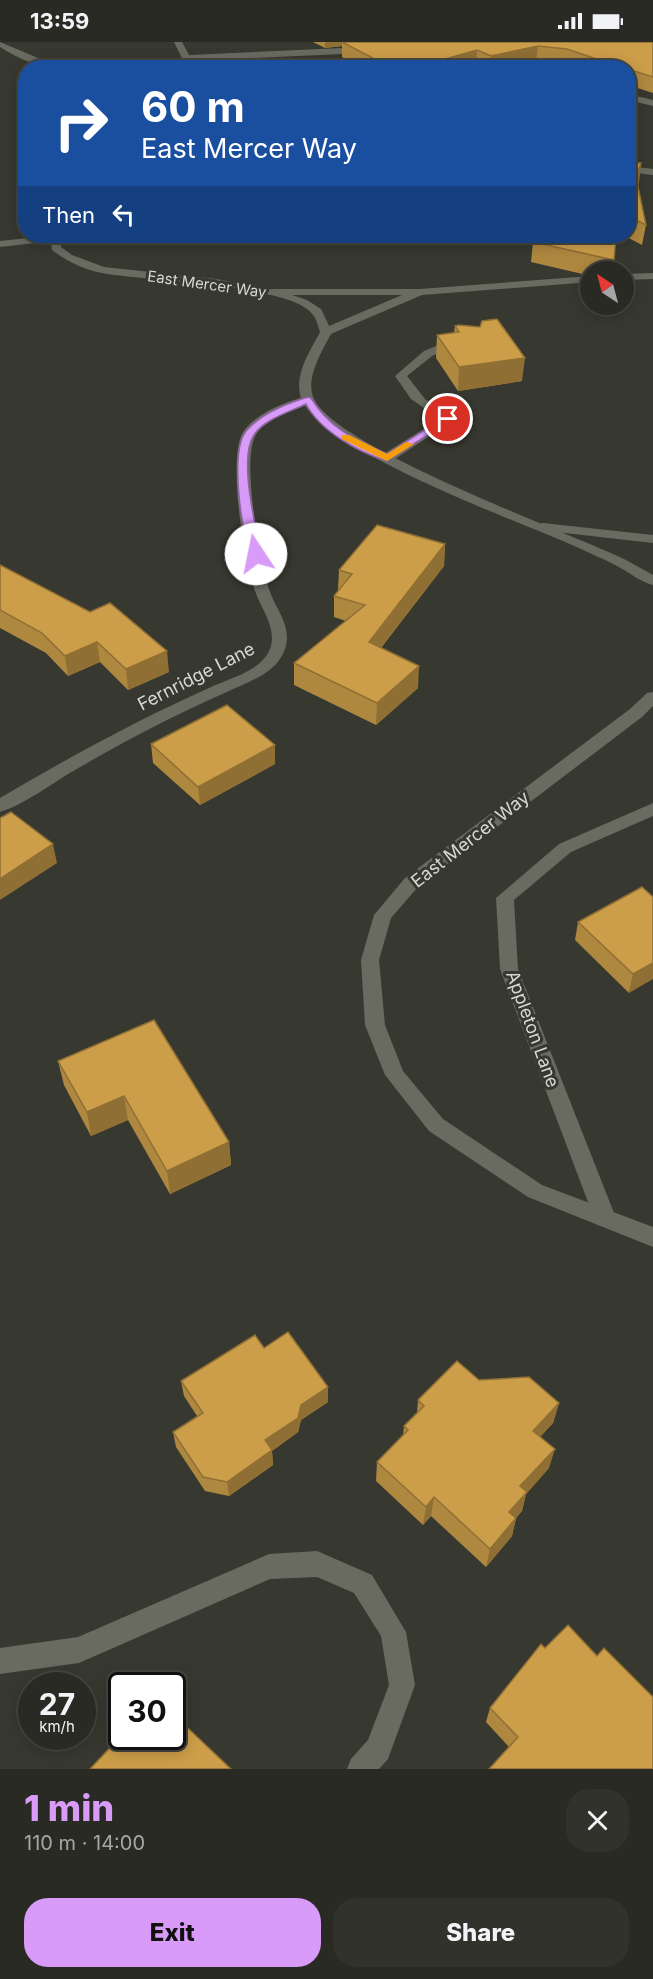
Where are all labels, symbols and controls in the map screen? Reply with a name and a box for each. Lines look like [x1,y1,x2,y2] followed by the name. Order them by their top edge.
[30,8,89,34] text: 13:59
[141,81,245,132] text: 60 m
[42,84,120,162] icon: right
[141,132,357,165] text: East Mercer Way
[107,198,140,231] icon: left
[42,202,95,228] text: Then
[580,261,634,315] north arrow
[580,261,634,315] map controls
[146,266,268,302] street label: East Mercer Way
[422,393,473,444] pin
[431,402,464,435] icon: arrive
[224,522,288,586] position arrow
[134,637,258,715] street label: Fernridge Lane
[407,786,533,892] street label: East Mercer Way
[502,968,564,1090] street label: Appleton Lane
[108,1672,186,1750] speed limit sign: 30
[39,1686,75,1722] text: 27
[39,1717,75,1736] text: km/h
[24,1786,114,1830] text: 1 min
[566,1789,629,1852] button: close
[24,1831,145,1855] text: 110 m · 14:00
[24,1898,321,1967] button: Exit
[333,1898,629,1967] button: Share

